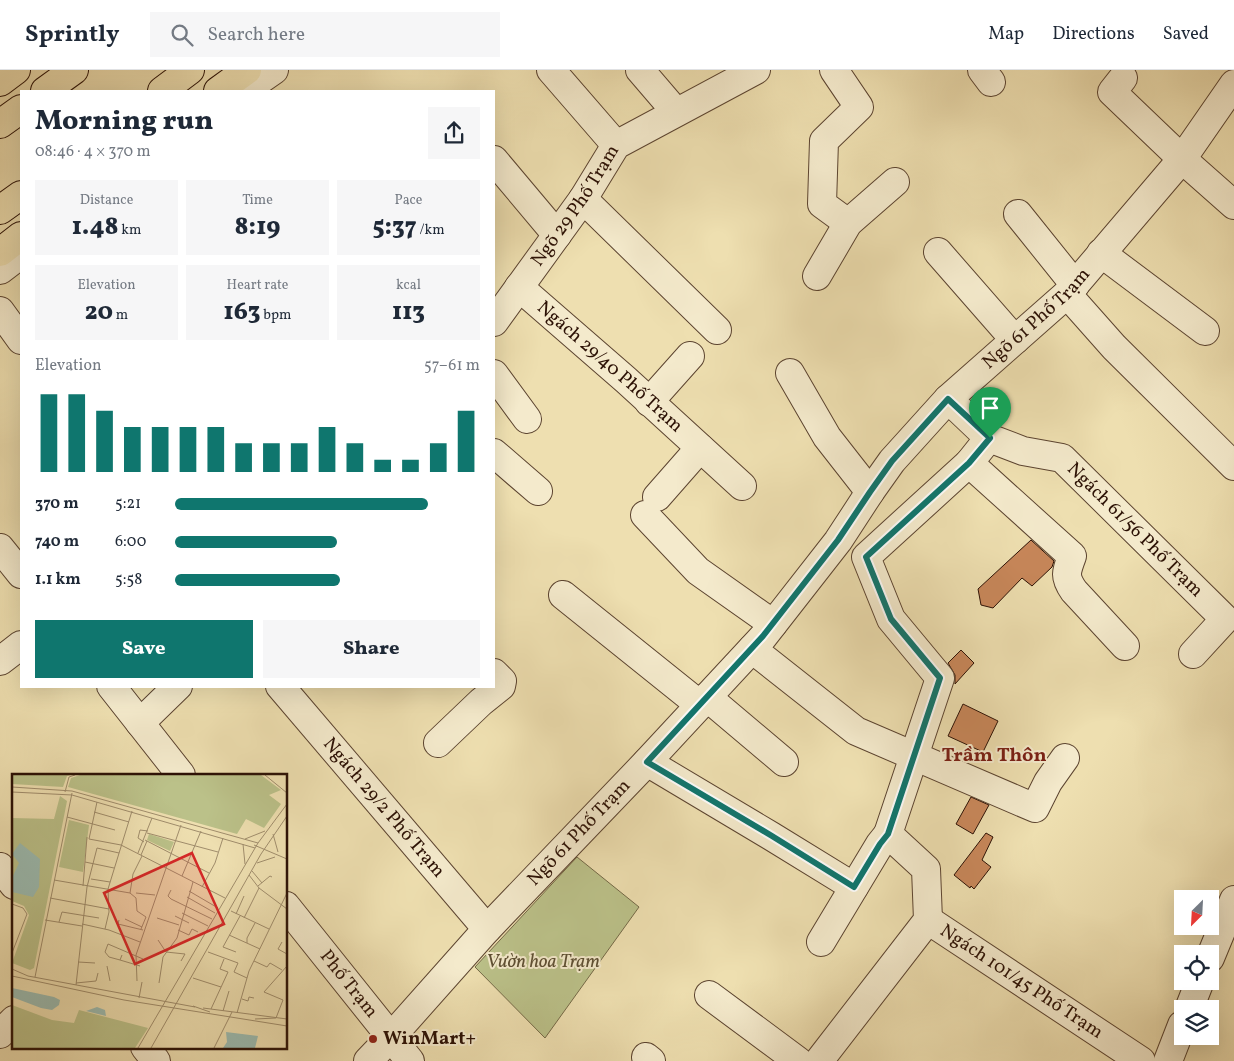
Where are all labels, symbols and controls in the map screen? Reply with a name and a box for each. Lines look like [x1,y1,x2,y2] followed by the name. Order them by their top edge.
[150,12,500,57] search box
[25,18,120,52] text: Sprintly
[168,21,196,49] icon: search
[208,22,305,48] text: Search here
[988,22,1024,47] text: Map
[1052,22,1135,47] text: Directions
[1163,22,1209,47] text: Saved
[35,102,213,141] text: Morning run
[428,107,480,159] button: share
[525,140,626,272] street label: Ngõ 29 Phố Trạm
[35,141,151,163] text: 08:46 · 4 × 370 m
[80,191,133,210] text: Distance
[242,191,273,210] text: Time
[395,191,423,210] text: Pace
[72,210,119,245] text: 1.48
[235,210,280,245] text: 8:19
[372,210,417,245] text: 5:37
[119,221,141,240] text: km
[417,221,445,240] text: /km
[977,262,1097,376] street label: Ngõ 61 Phố Trạm
[77,276,136,295] text: Elevation
[227,276,288,295] text: Heart rate
[396,276,421,295] text: kcal
[85,295,113,330] text: 20
[224,295,261,330] text: 163
[392,295,425,330] text: 113
[531,295,689,439] street label: Ngách 29/40 Phố Trạm
[113,306,128,325] text: m
[261,306,291,325] text: bpm
[35,355,102,377] text: Elevation
[424,355,480,377] text: 57–61 m
[969,387,1011,438] pin
[976,394,1004,422] icon: arrive
[1061,457,1209,603] street label: Ngách 61/56 Phố Trạm
[35,493,79,515] text: 370 m
[115,493,141,515] text: 5:21
[35,531,79,553] text: 740 m
[115,531,146,553] text: 6:00
[35,569,81,591] text: 1.1 km
[115,569,142,591] text: 5:58
[35,620,253,678] button: Save
[263,620,480,678] button: Share
[317,732,451,884] street label: Ngách 29/2 Phố Trạm
[941,742,1047,770] district label: Trầm Thôn
[12,774,288,1048] inset map
[522,774,637,892] street label: Ngõ 61 Phố Trạm
[1174,890,1219,935] north arrow
[1174,890,1219,1045] map controls
[935,918,1108,1046] street label: Ngách 101/45 Phố Trạm
[313,945,384,1024] street label: Phố Trạm
[1174,945,1219,990] button: locate
[486,949,600,975] park label: Vườn hoa Trạm
[1174,1000,1219,1045] button: layers
[383,1026,476,1052] place label: WinMart+
[367,1033,379,1045] marker: WinMart+

